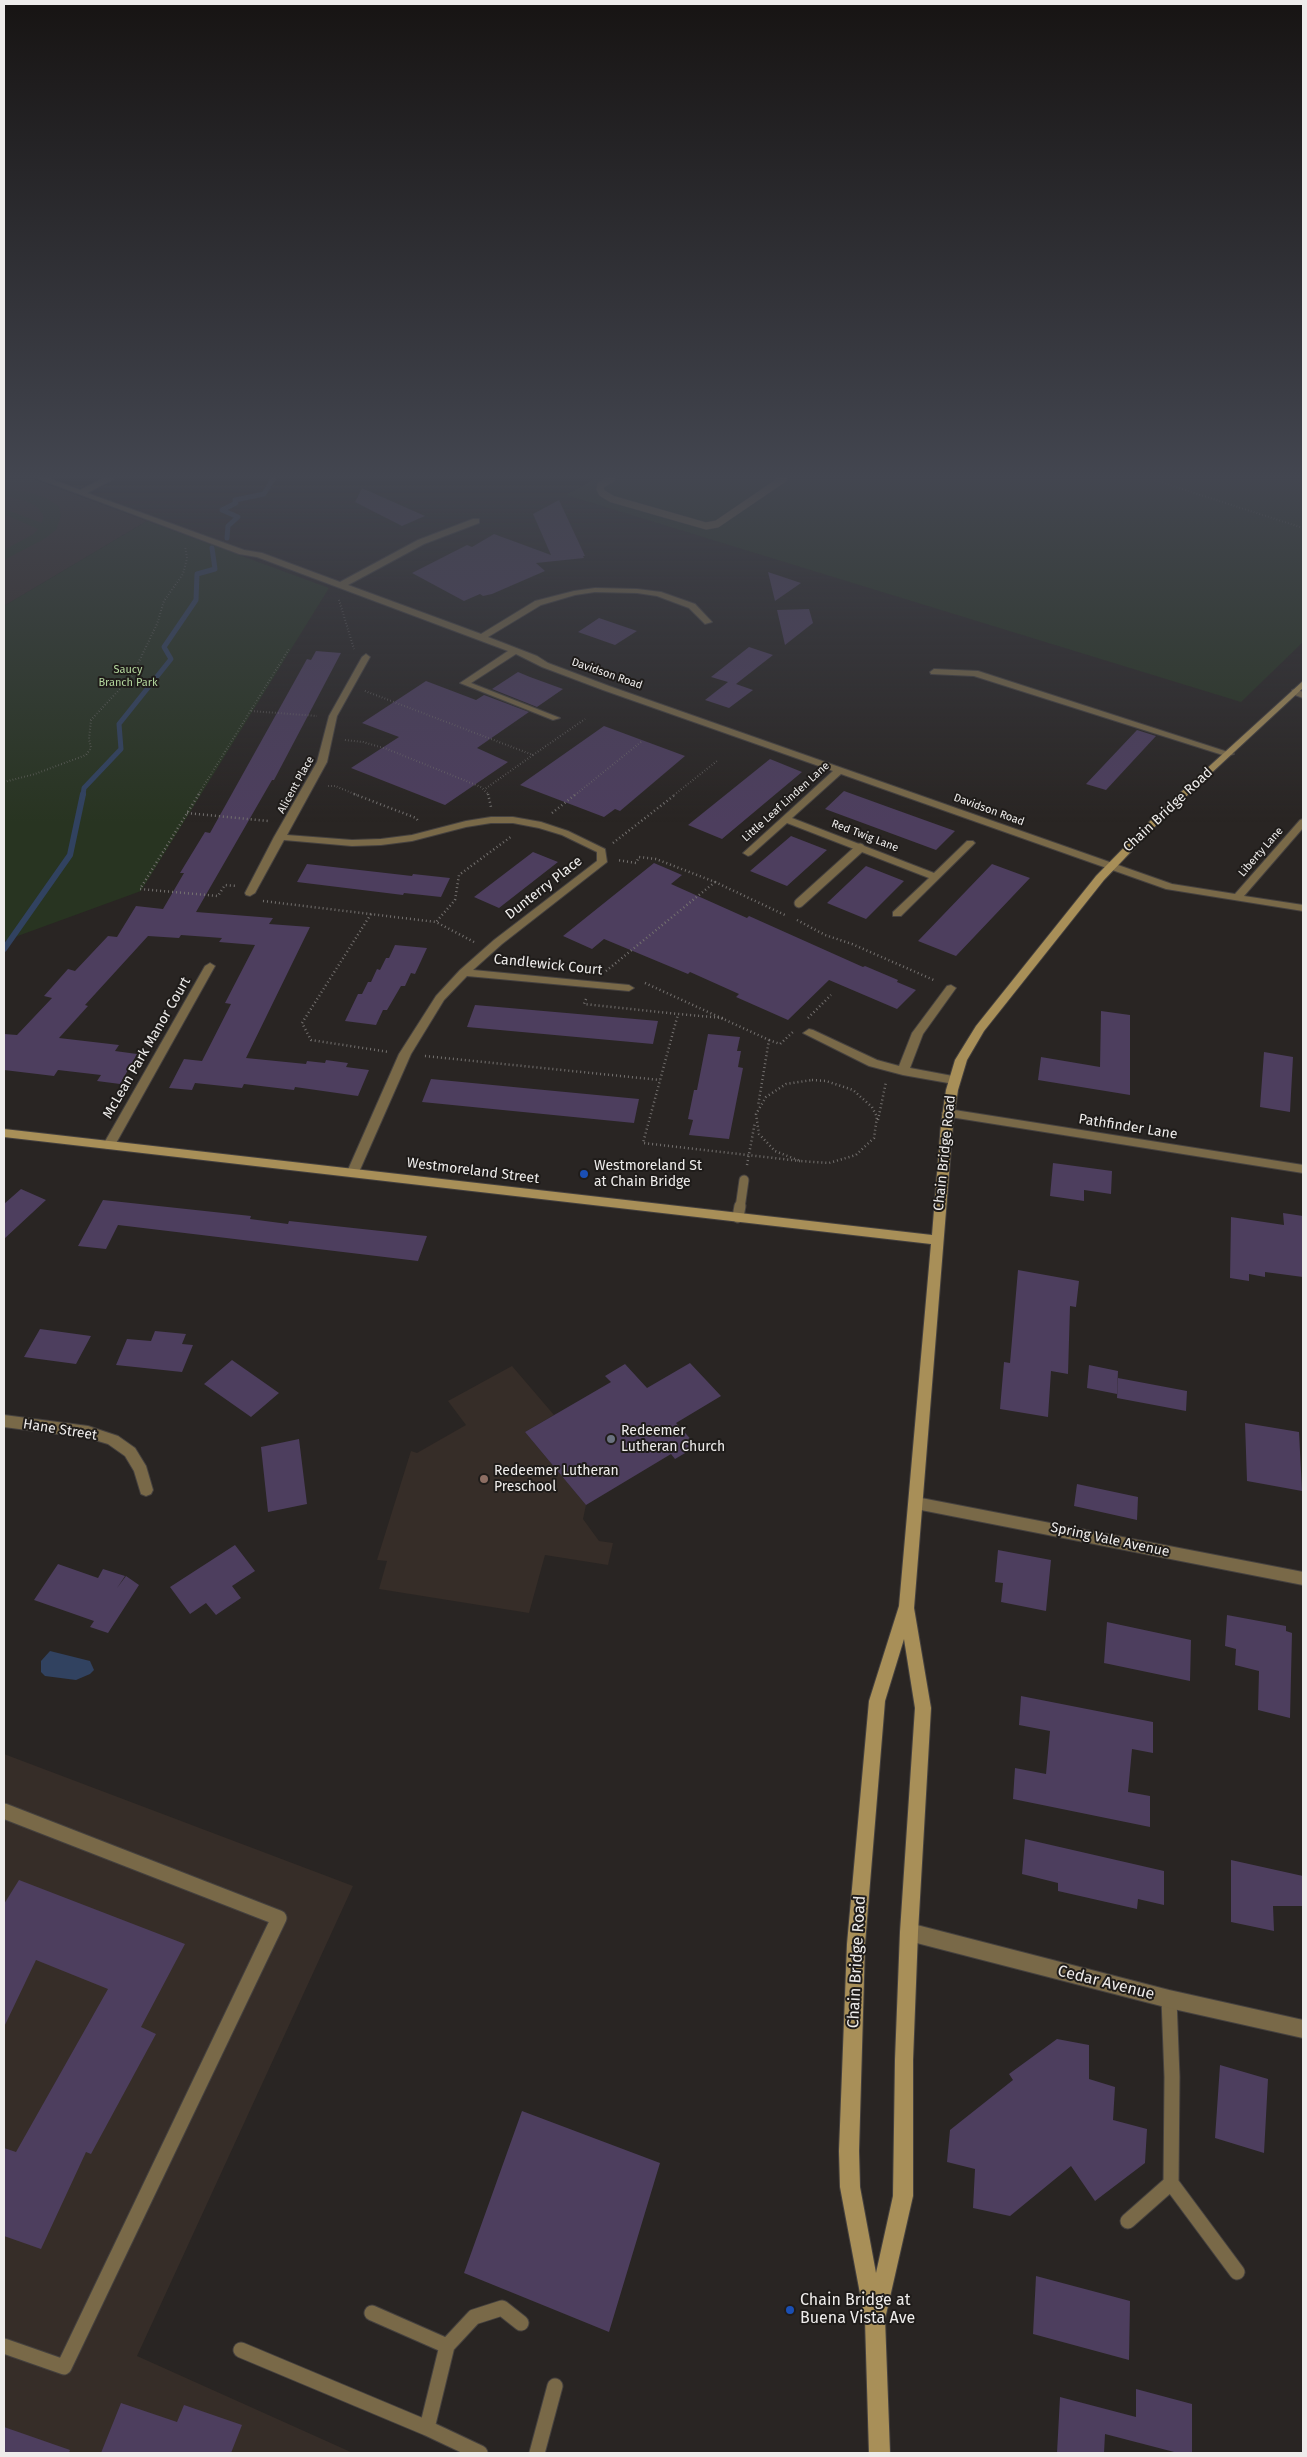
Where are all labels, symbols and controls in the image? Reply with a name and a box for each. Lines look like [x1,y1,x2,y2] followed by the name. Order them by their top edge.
[570,656,644,692] street label: Davidson Road
[98,663,158,689] park label: Saucy Branch Park
[275,754,317,816] street label: Alicent Place
[740,759,832,845] street label: Little Leaf Linden Lane
[1120,764,1216,856] street label: Chain Bridge Road
[952,791,1026,829] street label: Davidson Road
[830,817,900,855] street label: Red Twig Lane
[1236,825,1286,879] street label: Liberty Lane
[502,853,586,923] street label: Dunterry Place
[493,951,603,979] street label: Candlewick Court
[100,974,194,1122] street label: McLean Park Manor Court
[931,1094,959,1212] street label: Chain Bridge Road
[1077,1111,1179,1143] street label: Pathfinder Lane
[406,1155,540,1187] street label: Westmoreland Street
[594,1158,702,1190] place label: Westmoreland St at Chain Bridge
[578,1168,590,1180] marker: Westmoreland St at Chain Bridge
[22,1416,98,1444] street label: Hane Street
[621,1423,725,1455] place label: Redeemer Lutheran Church
[605,1433,617,1445] marker: Redeemer Lutheran Church
[494,1463,619,1495] place label: Redeemer Lutheran Preschool
[478,1473,490,1485] marker: Redeemer Lutheran Preschool
[1049,1519,1171,1561] street label: Spring Vale Avenue
[844,1895,870,2029] street label: Chain Bridge Road
[1056,1962,1156,2004] street label: Cedar Avenue
[800,2291,915,2329] place label: Chain Bridge at Buena Vista Ave
[784,2304,796,2316] marker: Chain Bridge at Buena Vista Ave

